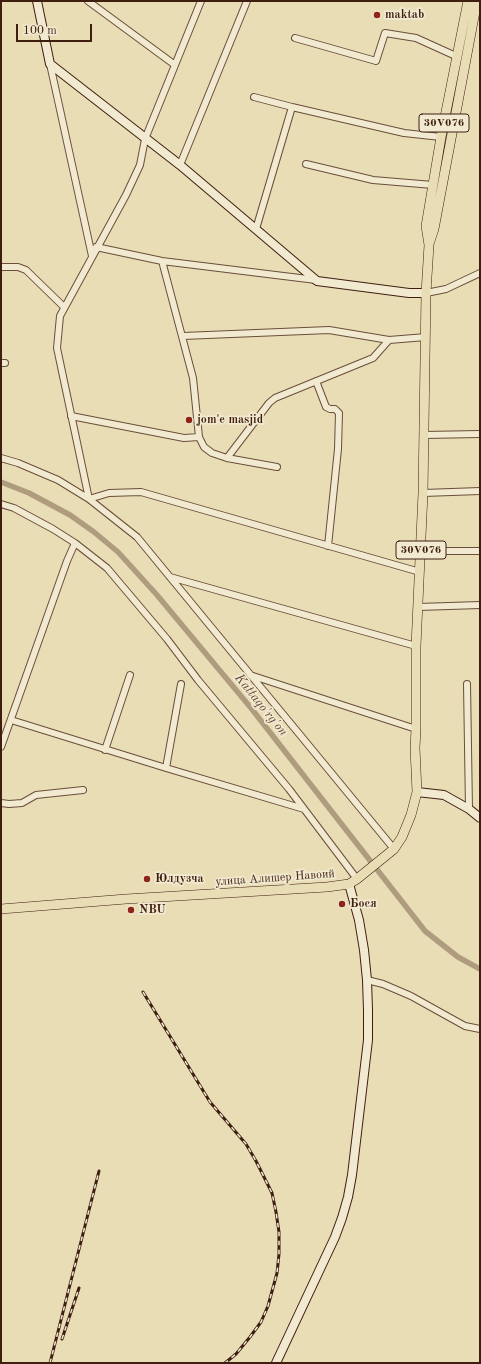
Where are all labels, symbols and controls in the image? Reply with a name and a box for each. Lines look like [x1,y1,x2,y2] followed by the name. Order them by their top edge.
[385,8,424,22] place label: maktab
[372,10,382,20] marker: maktab
[18,16,94,42] scale bar
[23,25,57,37] text: 100 m
[419,114,469,132] road number: 30V076
[197,413,263,427] place label: jom'e masjid
[184,415,194,425] marker: jom'e masjid
[396,541,446,559] road number: 30V076
[231,671,291,739] water label: Kattaqo'rg'on
[215,867,335,889] street label: улица Алишер Навоий
[155,872,204,886] place label: Юлдузча
[142,874,152,884] marker: Юлдузча
[350,897,377,911] place label: Бося
[337,899,347,909] marker: Бося
[139,903,166,917] place label: NBU
[126,905,136,915] marker: NBU

